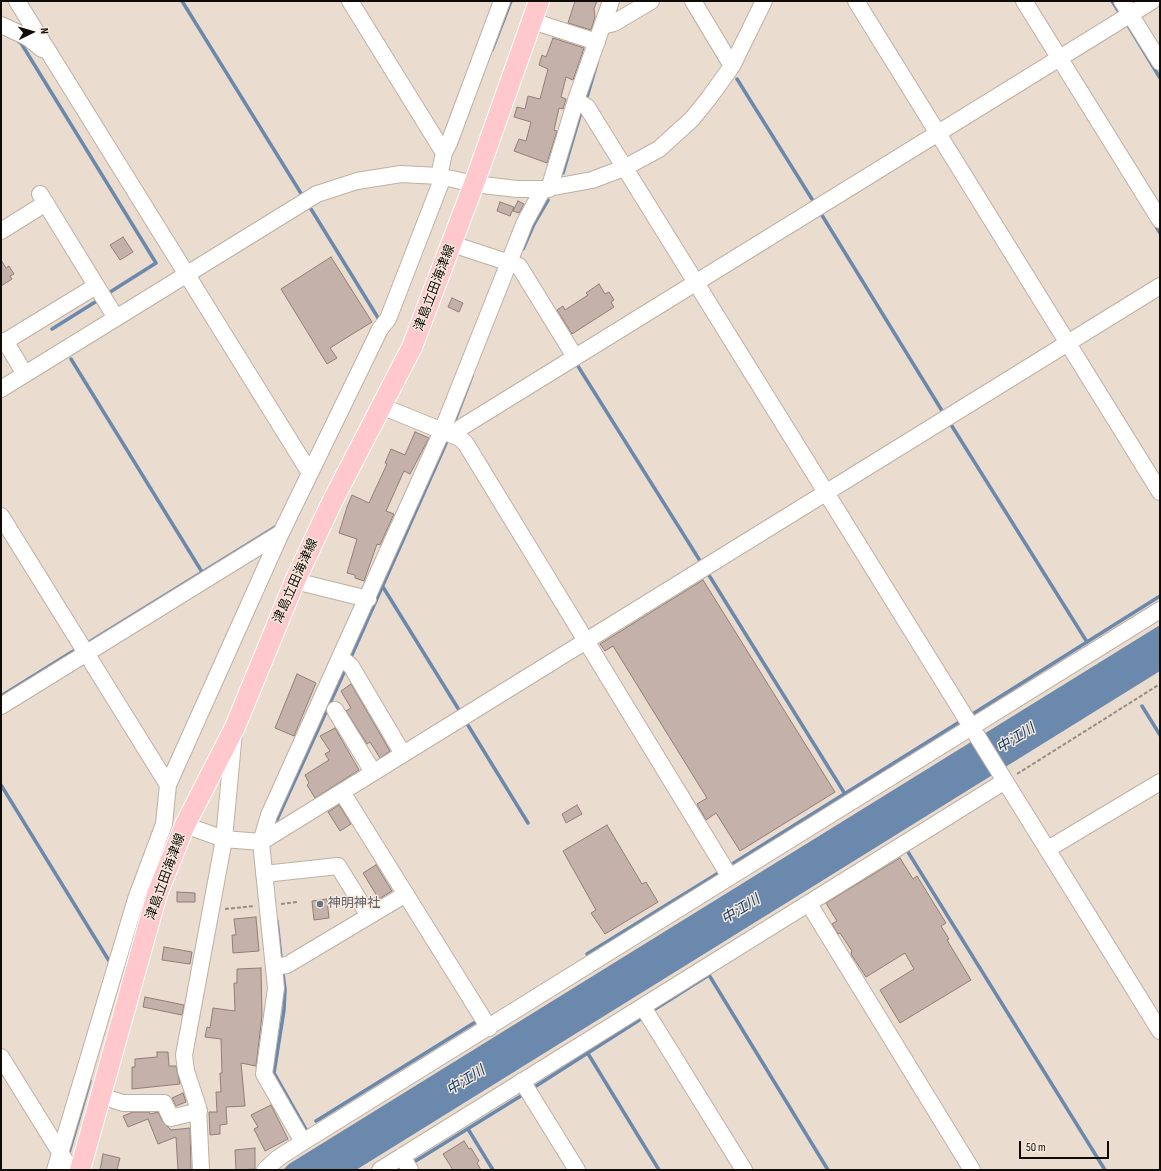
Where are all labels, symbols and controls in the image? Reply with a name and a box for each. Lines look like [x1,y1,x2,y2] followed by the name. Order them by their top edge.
[12,12,52,52] north arrow
[38,27,51,34] text: N
[411,243,459,333] street label: 津島立田海津線
[270,536,322,626] street label: 津島立田海津線
[994,721,1038,757] water label: 中江川
[143,832,189,922] street label: 津島立田海津線
[719,892,763,928] water label: 中江川
[328,896,380,912] place label: 神明神社
[315,899,325,909] marker: 神明神社
[444,1063,488,1099] water label: 中江川
[1021,1133,1111,1159] scale bar
[1026,1140,1046,1155] text: 50 m

